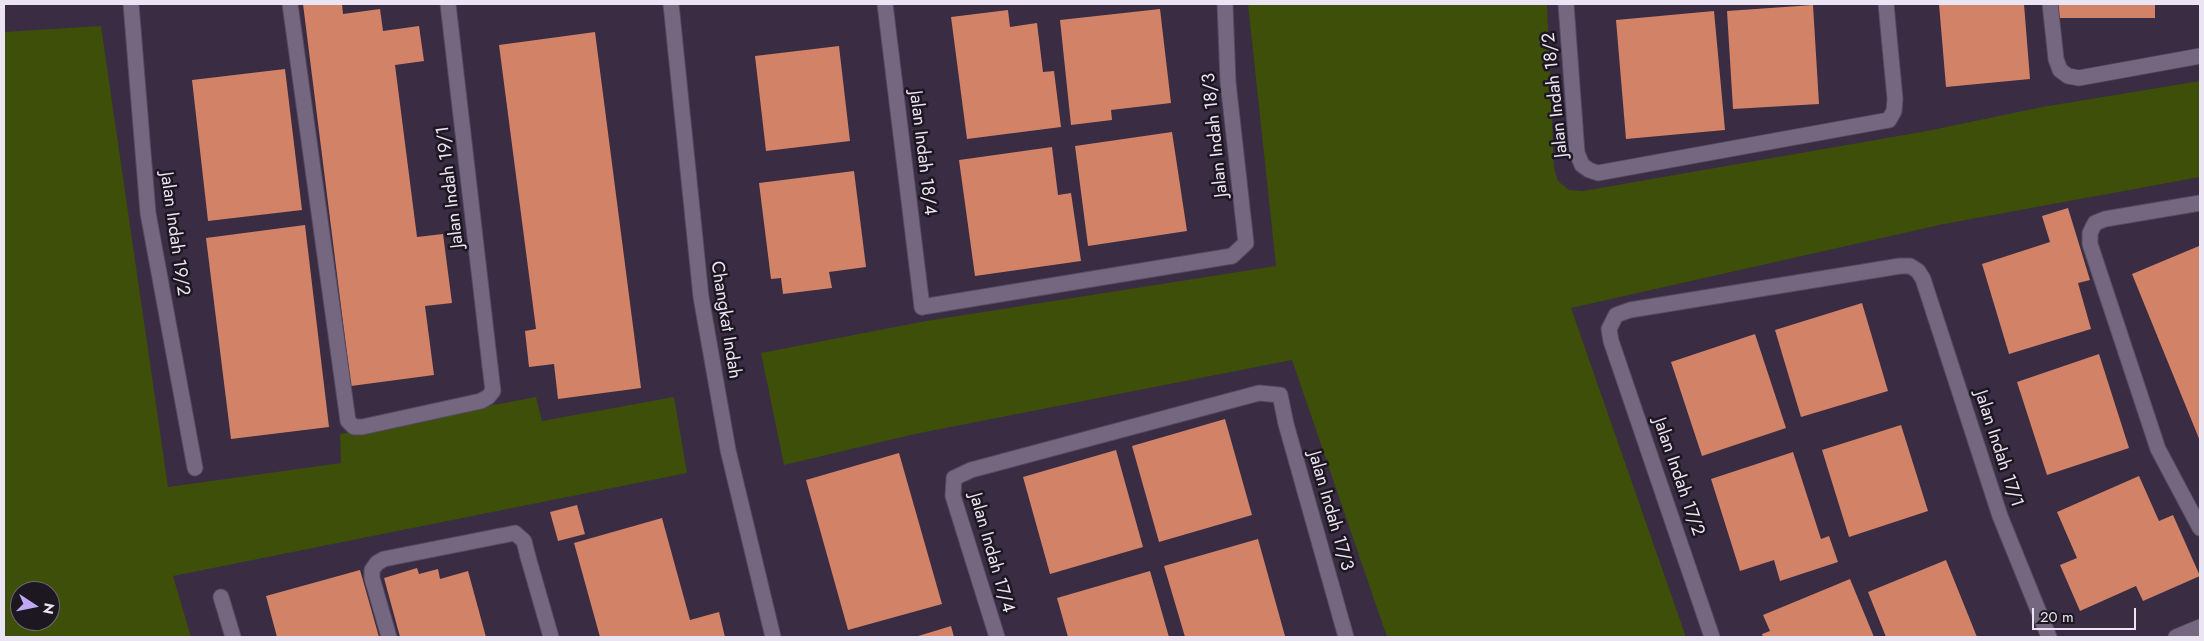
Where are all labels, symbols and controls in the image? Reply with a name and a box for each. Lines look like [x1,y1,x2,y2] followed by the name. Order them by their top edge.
[1539,32,1573,158] street label: Jalan Indah 18/2
[1199,72,1233,198] street label: Jalan Indah 18/3
[904,89,940,217] street label: Jalan Indah 18/4
[433,125,469,249] street label: Jalan Indah 19/1
[155,171,193,297] street label: Jalan Indah 19/2
[705,260,745,380] street label: Changkat Indah
[1969,388,2027,510] street label: Jalan Indah 17/1
[1648,415,1708,539] street label: Jalan Indah 17/2
[1303,449,1357,573] street label: Jalan Indah 17/3
[964,491,1018,615] street label: Jalan Indah 17/4
[10,581,60,631] north arrow
[2034,598,2138,630] scale bar
[38,601,60,616] text: N
[2040,606,2074,628] text: 20 m

